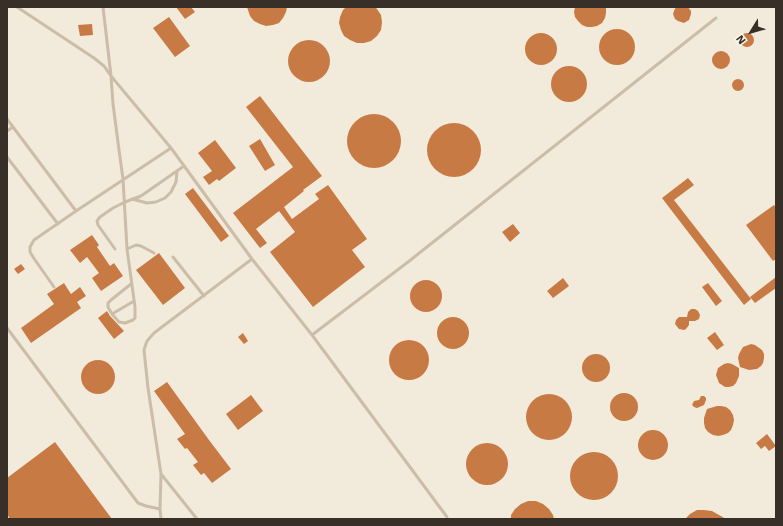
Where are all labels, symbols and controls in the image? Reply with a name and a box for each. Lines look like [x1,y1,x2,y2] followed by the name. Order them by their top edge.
[731,12,771,52] north arrow
[733,32,749,47] text: N

